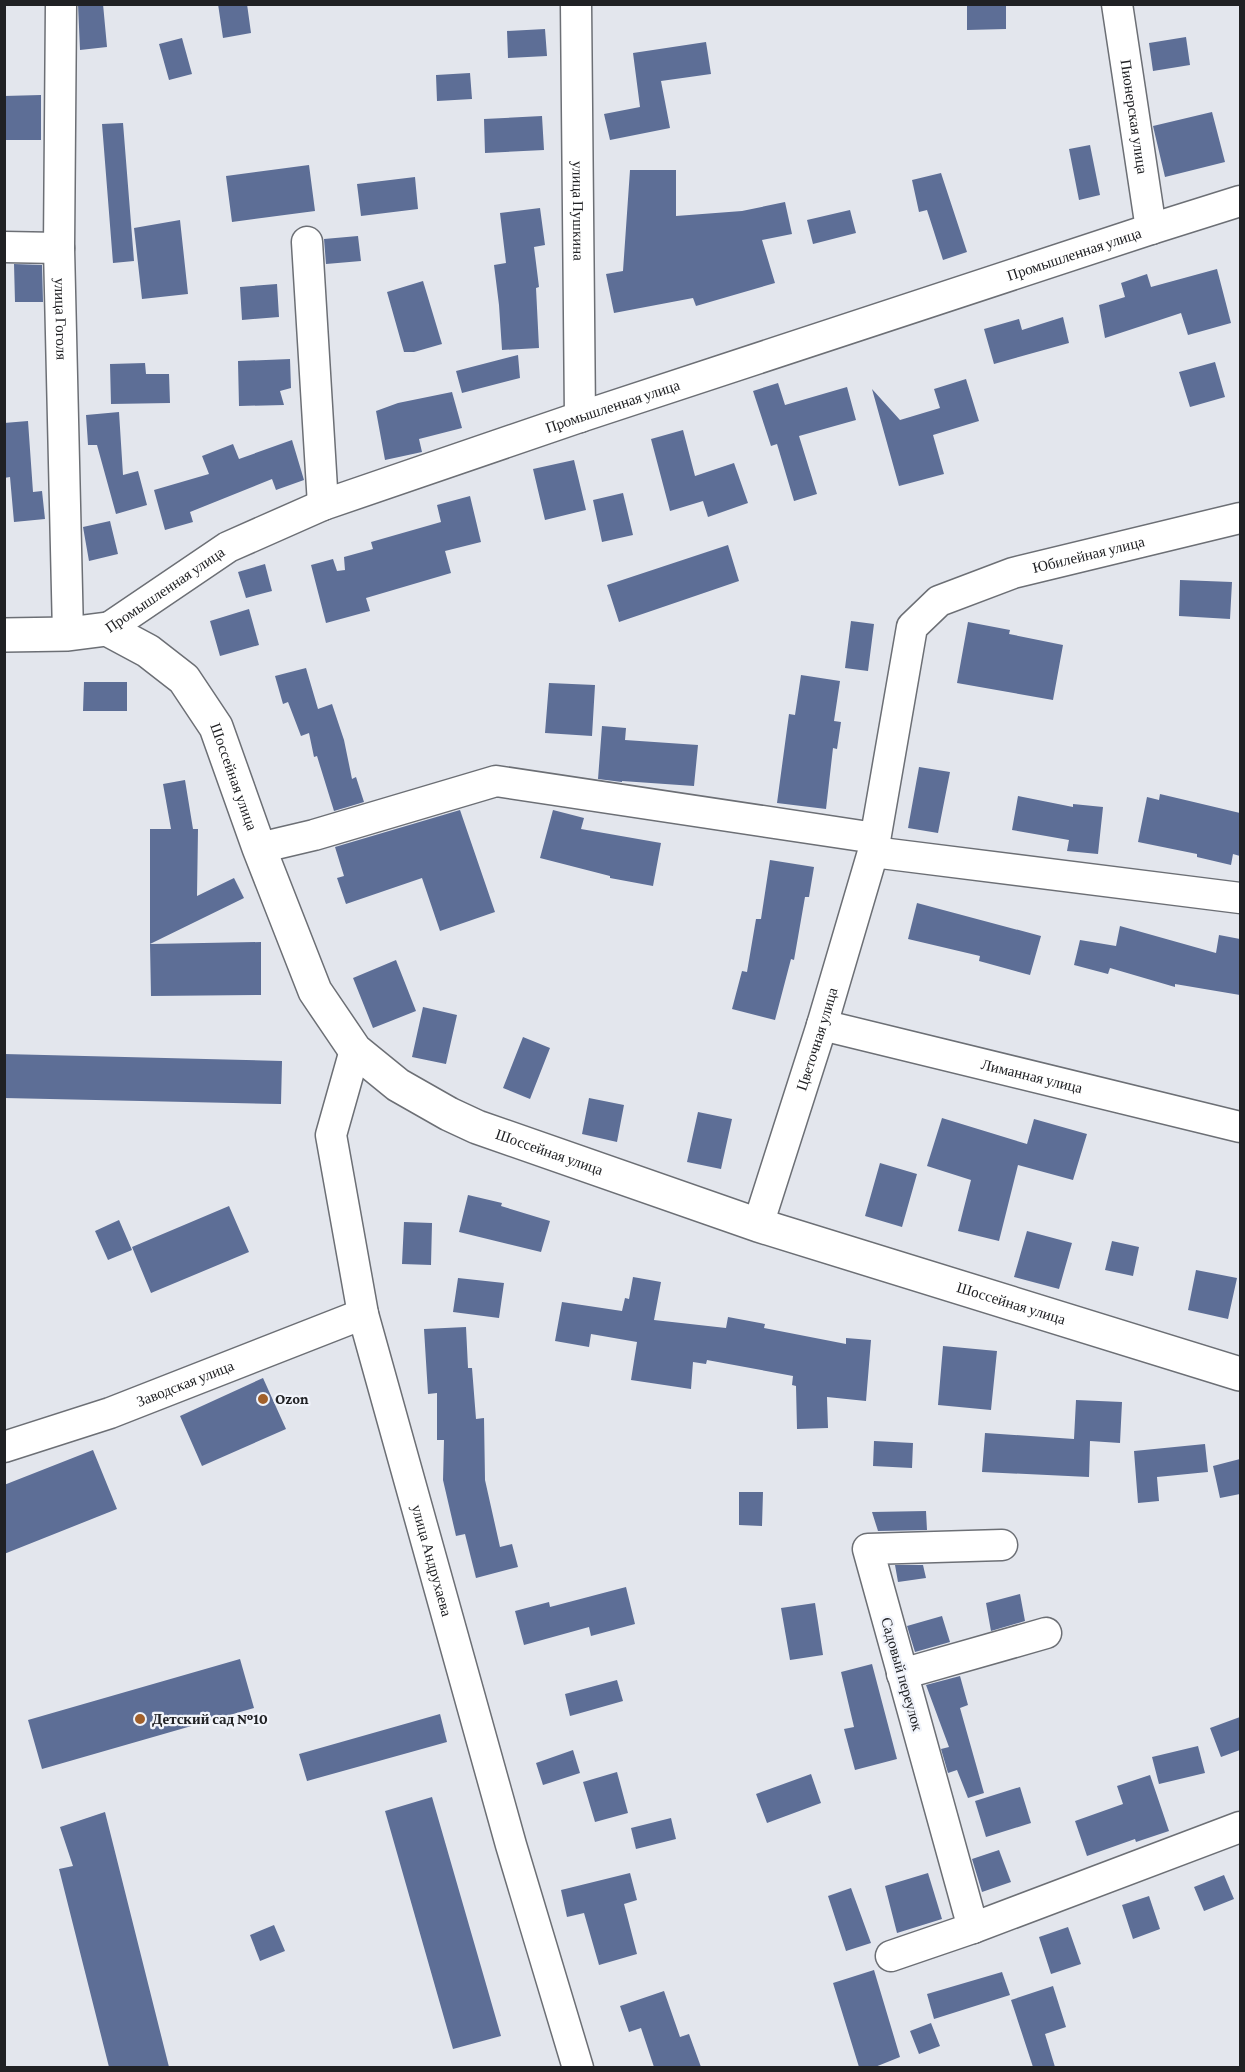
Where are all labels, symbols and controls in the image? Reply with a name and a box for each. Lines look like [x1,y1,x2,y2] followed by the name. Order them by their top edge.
[1117,58,1151,175] street label: Пионерская улица
[570,161,586,261] street label: улица Пушкина
[1005,225,1144,284] street label: Промышленная улица
[52,278,70,360] street label: улица Гоголя
[543,377,682,436] street label: Промышленная улица
[1031,533,1146,576] street label: Юбилейная улица
[102,544,228,636] street label: Промышленная улица
[207,721,260,833] street label: Шоссейная улица
[793,985,841,1093] street label: Цветочная улица
[980,1056,1084,1096] street label: Лиманная улица
[493,1126,605,1178] street label: Шоссейная улица
[955,1279,1068,1328] street label: Шоссейная улица
[134,1357,236,1410] street label: Заводская улица
[275,1391,309,1407] place label: Ozon
[256,1392,270,1406] marker: Ozon
[408,1503,455,1619] street label: улица Андрухаева
[878,1615,926,1733] street label: Садовый переулок
[152,1711,268,1727] place label: Детский сад №10
[133,1712,147,1726] marker: Детский сад №10

